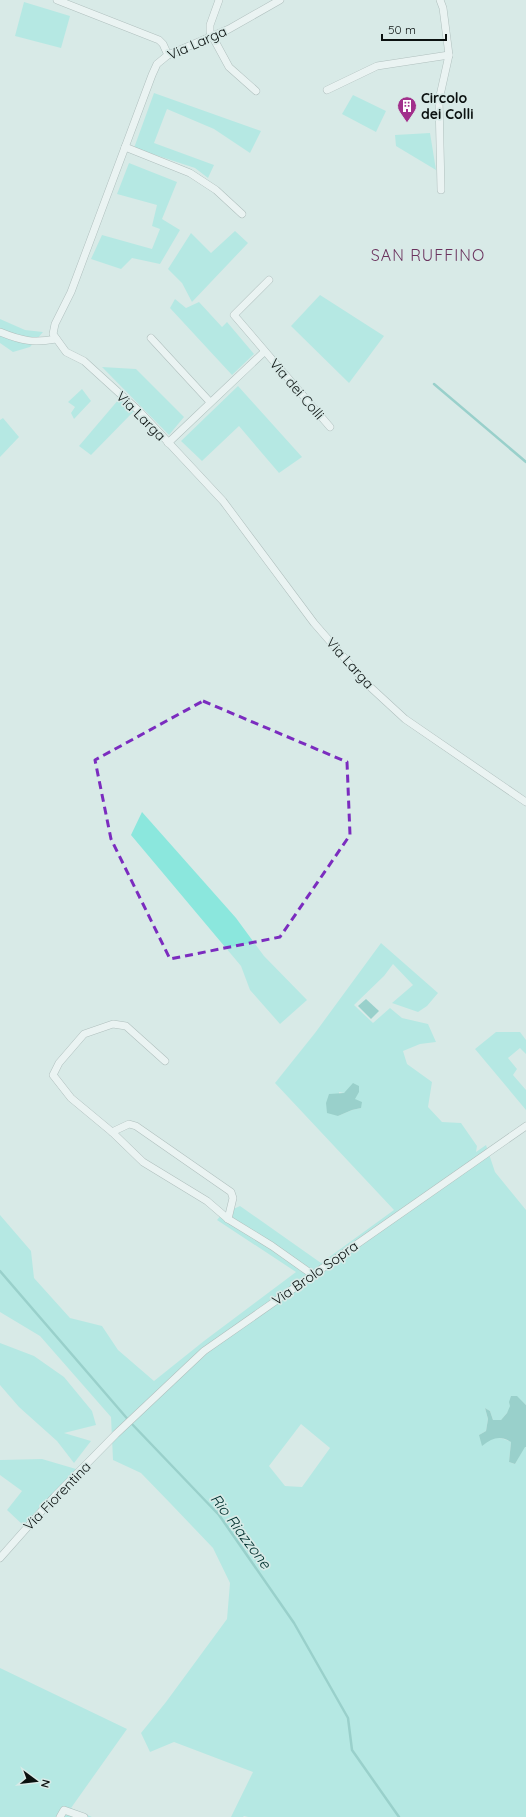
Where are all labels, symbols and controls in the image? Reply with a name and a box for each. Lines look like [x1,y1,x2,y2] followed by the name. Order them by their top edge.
[382,16,446,42] scale bar
[165,22,229,64] street label: Via Larga
[388,22,416,37] text: 50 m
[421,89,474,123] place label: Circolo dei Colli
[396,95,418,123] building icon: Circolo dei Colli
[371,245,485,265] district label: SAN RUFFINO
[266,355,328,423] street label: Via dei Colli
[112,387,170,445] street label: Via Larga
[322,634,378,692] street label: Via Larga
[268,1237,362,1309] street label: Via Brolo Sopra
[19,1458,95,1534] street label: Via Fiorentina
[207,1490,276,1573] water label: Rio Riazzone
[16,1761,56,1801] north arrow
[38,1778,53,1789] text: N

